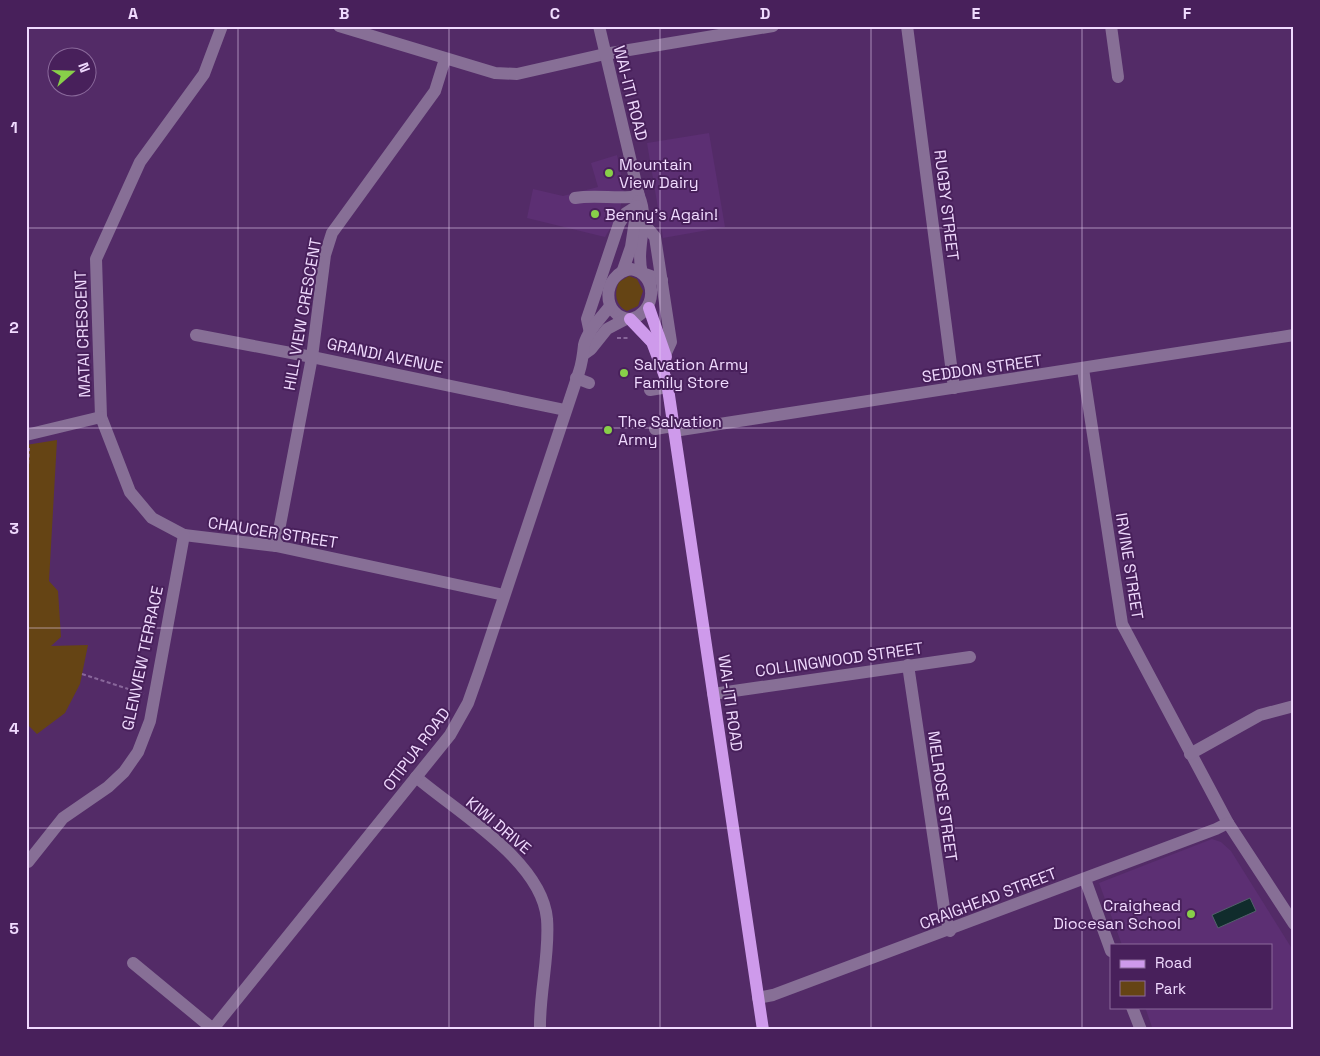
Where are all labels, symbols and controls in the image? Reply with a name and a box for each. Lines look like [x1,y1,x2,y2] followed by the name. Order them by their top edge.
[128,3,138,24] text: A
[339,3,349,24] text: B
[550,3,560,24] text: C
[760,3,770,24] text: D
[972,3,981,24] text: E
[1183,3,1192,24] text: F
[609,43,652,143] street label: WAI-ITI ROAD
[48,48,98,98] north arrow
[74,60,94,75] text: N
[10,117,18,138] text: 1
[929,148,964,262] street label: RUGBY STREET
[619,154,699,193] place label: Mountain View Dairy
[603,167,615,179] marker: Mountain View Dairy
[605,204,718,225] place label: Benny's Again!
[589,208,601,220] marker: Benny's Again!
[279,236,326,392] street label: HILL VIEW CRESCENT
[70,270,95,398] street label: MATAI CRESCENT
[9,317,19,338] text: 2
[325,333,445,378] street label: GRANDI AVENUE
[921,350,1044,387] street label: SEDDON STREET
[634,354,748,393] place label: Salvation Army Family Store
[618,367,630,379] marker: Salvation Army Family Store
[618,411,722,450] place label: The Salvation Army
[602,424,614,436] marker: The Salvation Army
[1111,511,1148,621] street label: IRVINE STREET
[207,512,339,553] street label: CHAUCER STREET
[9,518,19,539] text: 3
[117,584,168,732] street label: GLENVIEW TERRACE
[754,637,924,682] street label: COLLINGWOOD STREET
[713,653,748,753] street label: WAI-ITI ROAD
[378,703,455,795] street label: OTIPUA ROAD
[9,718,19,739] text: 4
[923,729,962,863] street label: MELROSE STREET
[462,792,536,859] street label: KIWI DRIVE
[917,863,1060,934] street label: CRAIGHEAD STREET
[1053,895,1181,934] place label: Craighead Diocesan School
[1185,908,1197,920] marker: Craighead Diocesan School
[9,918,19,939] text: 5
[1110,944,1272,1008] legend
[1155,953,1192,972] text: Road
[1155,979,1186,998] text: Park

